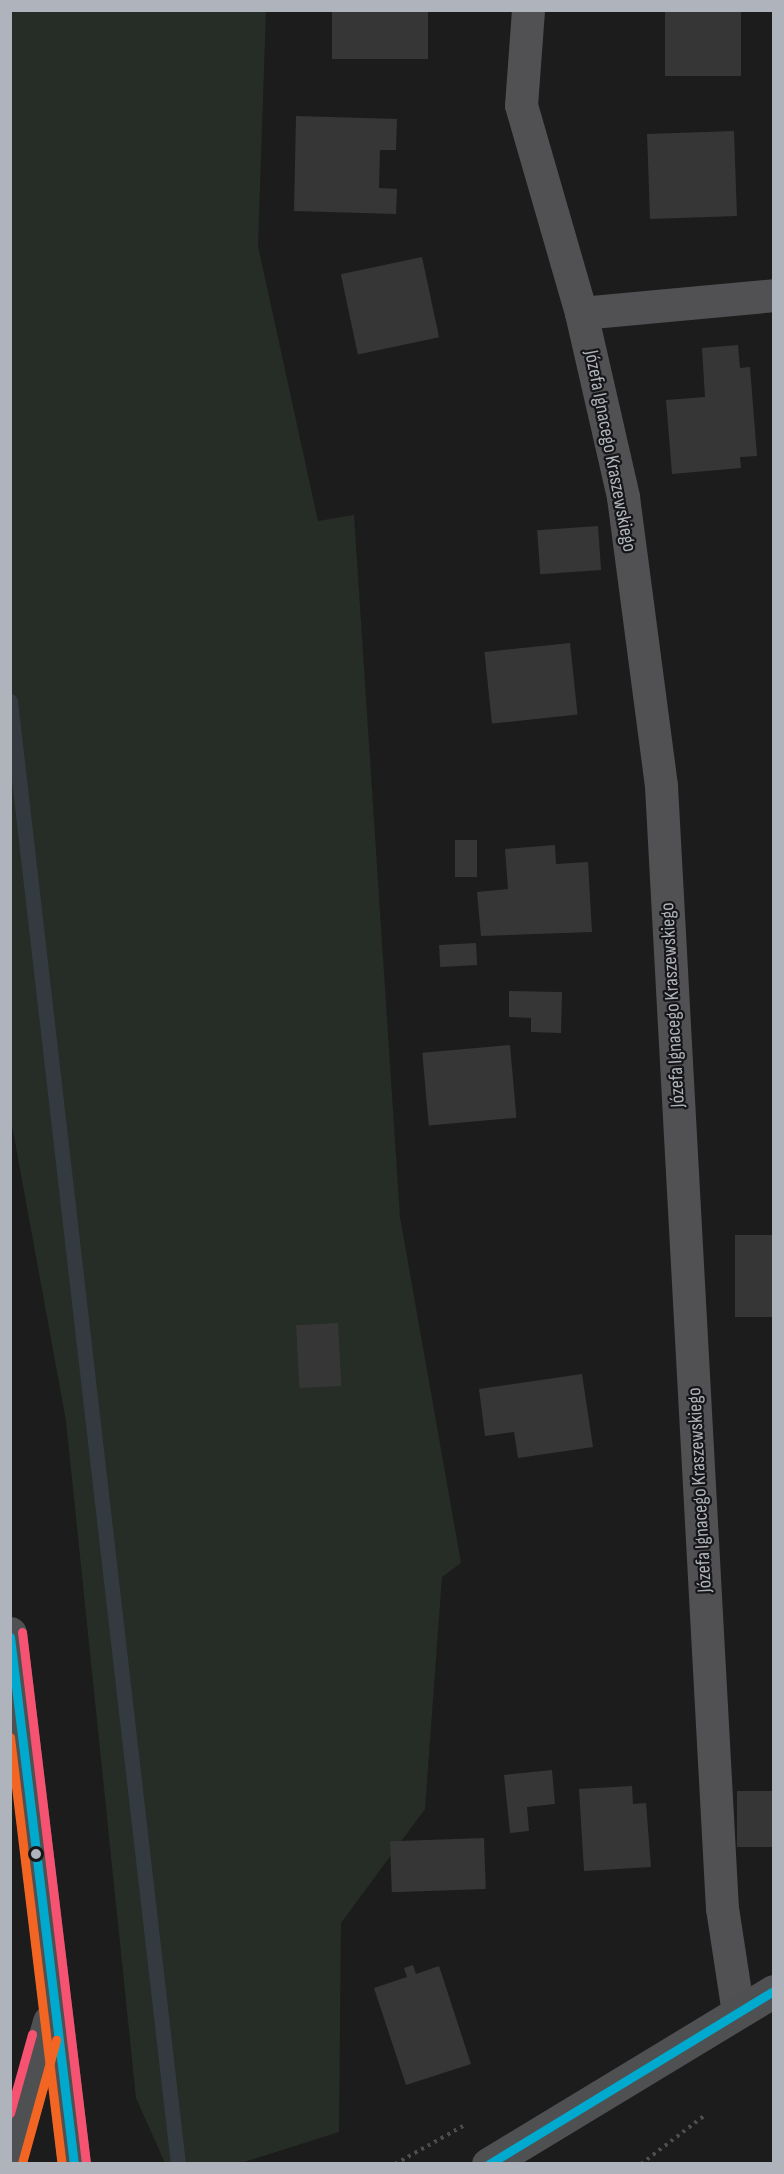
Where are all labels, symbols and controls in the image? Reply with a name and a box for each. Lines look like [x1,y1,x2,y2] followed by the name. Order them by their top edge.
[579,348,641,554] street label: Józefa Ignacego Kraszewskiego
[656,902,690,1108] street label: Józefa Ignacego Kraszewskiego
[683,1387,717,1593] street label: Józefa Ignacego Kraszewskiego
[30,1848,42,1860] unlabelled marker

